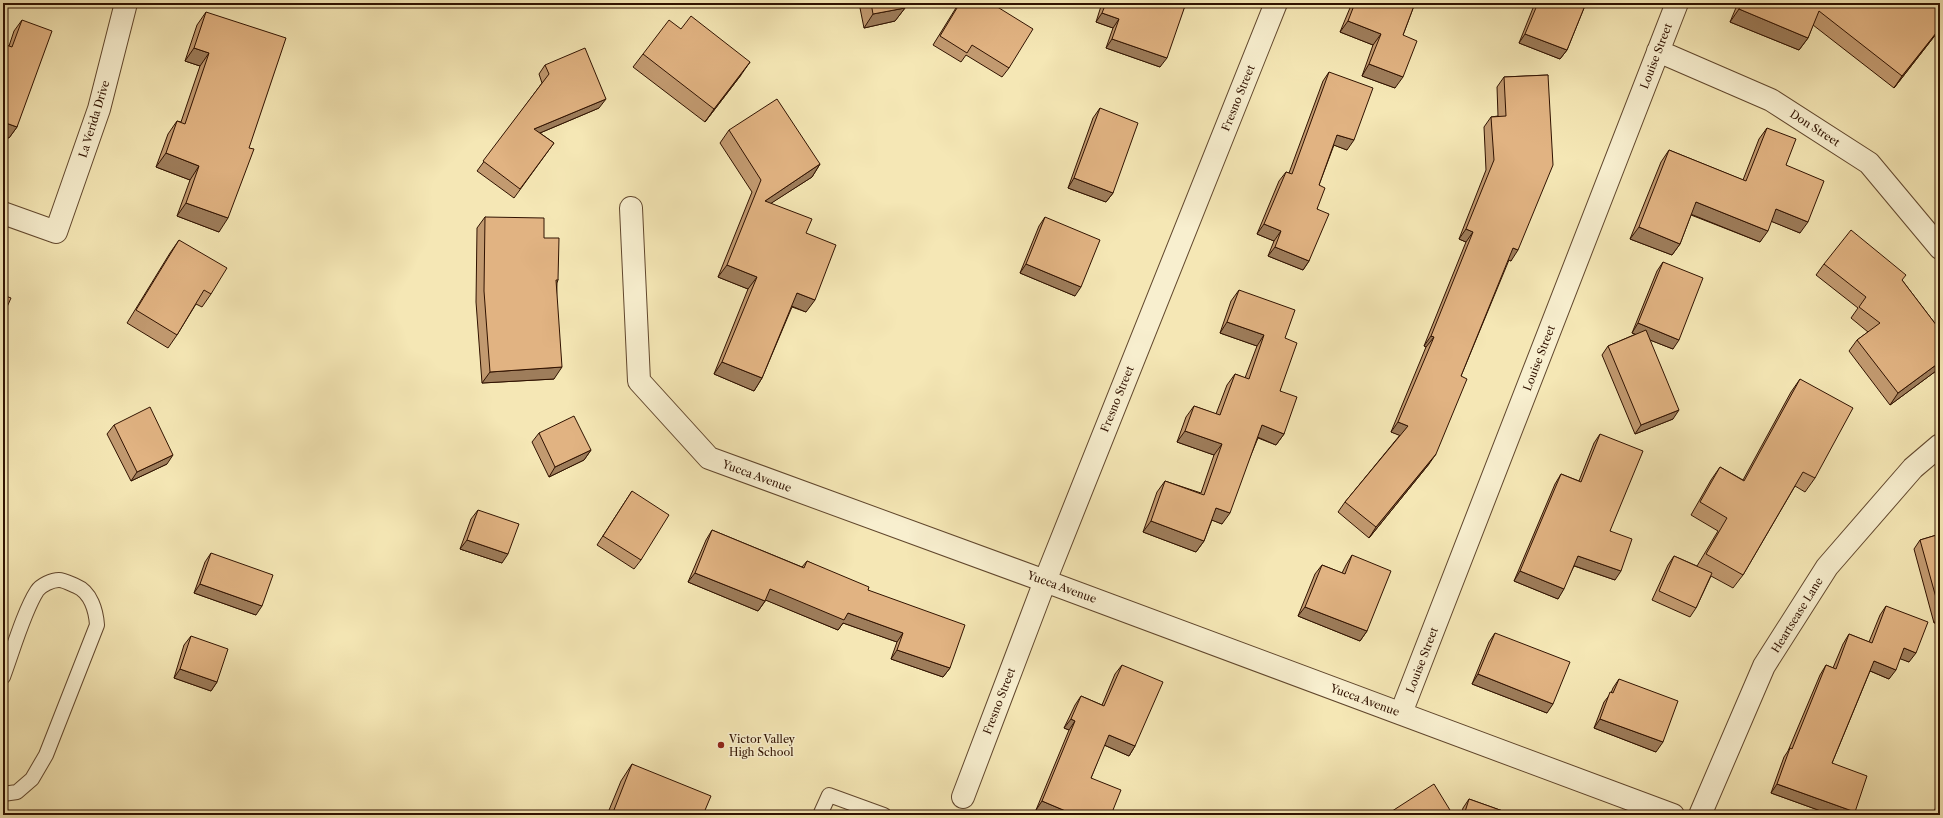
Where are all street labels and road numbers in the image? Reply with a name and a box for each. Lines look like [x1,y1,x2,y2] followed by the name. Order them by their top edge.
[1637,21,1675,91] street label: Louise Street
[1218,63,1258,133] street label: Fresno Street
[76,79,112,159] street label: La Verida Drive
[1787,107,1843,149] street label: Don Street
[1520,323,1558,393] street label: Louise Street
[1097,364,1137,434] street label: Fresno Street
[720,457,793,495] street label: Yucca Avenue
[1025,568,1098,606] street label: Yucca Avenue
[1768,575,1826,655] street label: Heartsease Lane
[1403,625,1441,695] street label: Louise Street
[980,666,1018,736] street label: Fresno Street
[1328,681,1401,719] street label: Yucca Avenue

